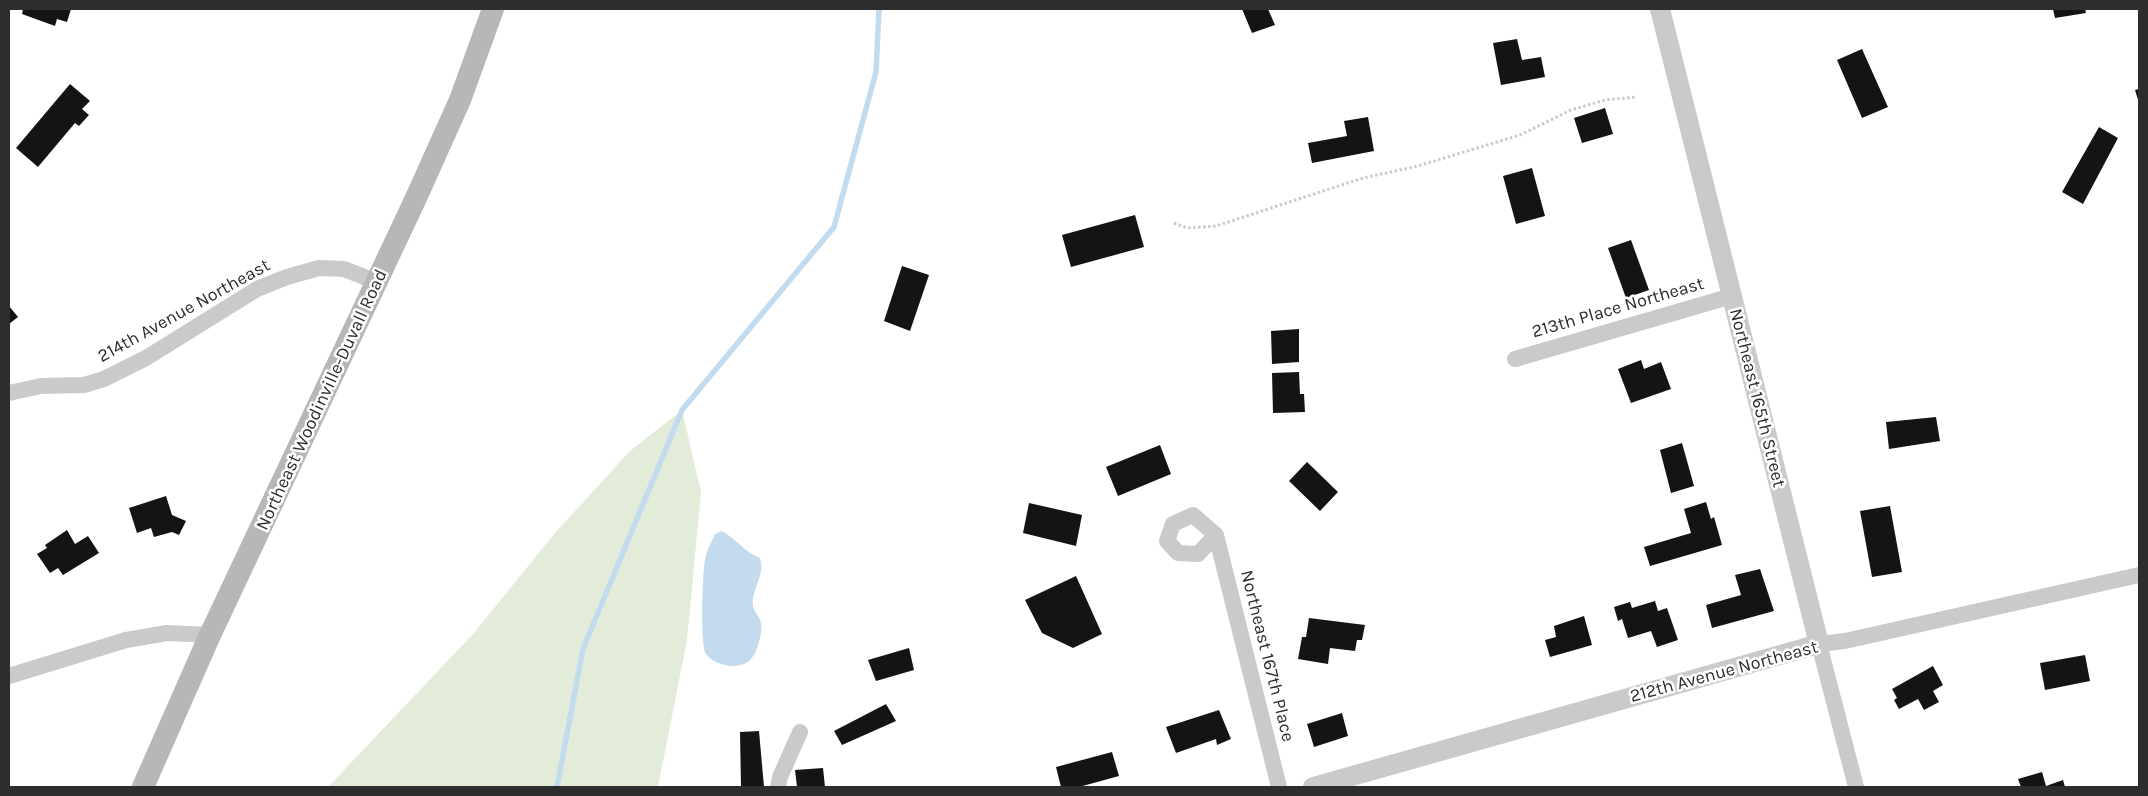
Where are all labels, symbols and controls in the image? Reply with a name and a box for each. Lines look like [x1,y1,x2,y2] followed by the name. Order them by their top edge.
[94,255,274,367] street label: 214th Avenue Northeast
[252,266,392,534] street label: Northeast Woodinville-Duvall Road
[1529,273,1707,343] street label: 213th Place Northeast
[1724,306,1790,490] street label: Northeast 165th Street
[1235,568,1299,744] street label: Northeast 167th Place
[1628,636,1820,708] street label: 212th Avenue Northeast

